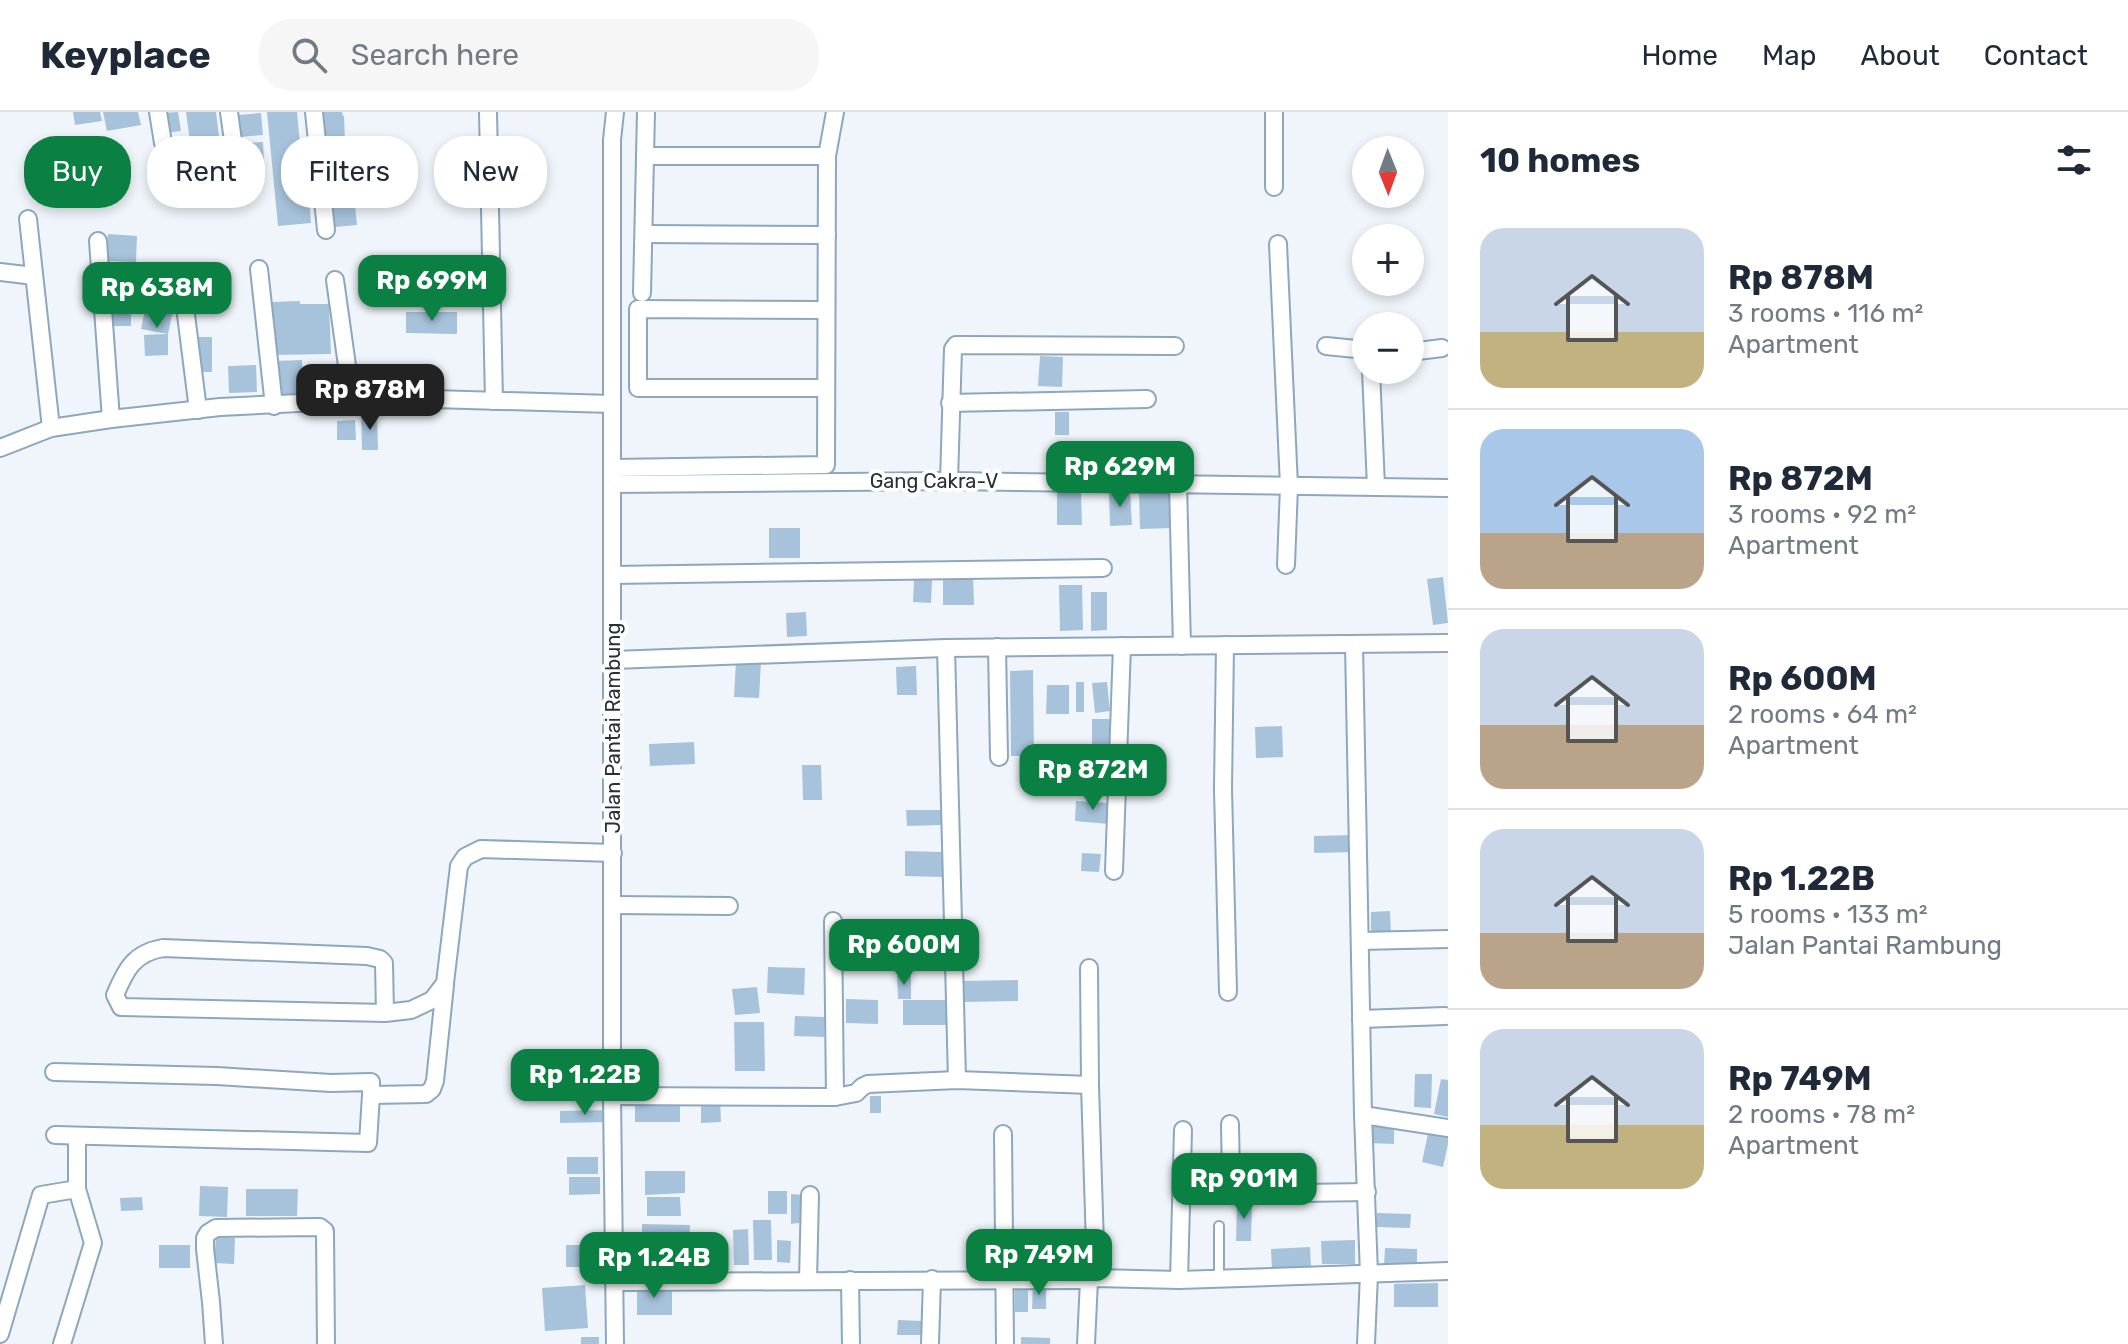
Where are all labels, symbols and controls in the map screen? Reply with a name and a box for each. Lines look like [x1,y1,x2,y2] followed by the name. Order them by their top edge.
[259,19,819,91] search box
[40,32,211,78] text: Keyplace
[287,33,331,77] icon: search
[351,37,519,73] text: Search here
[1641,39,1718,72] text: Home
[1762,39,1816,72] text: Map
[1860,39,1940,72] text: About
[1984,39,2088,72] text: Contact
[24,136,131,208] chip: Buy
[147,136,265,208] chip: Rent
[281,136,418,208] chip: Filters
[434,136,547,208] chip: New
[1352,136,1424,208] north arrow
[1352,136,1424,384] map controls
[2052,138,2096,182] icon: filters
[1480,140,1640,181] text: 10 homes
[1352,224,1424,296] button: +
[358,255,506,323] pin: Rp 699M
[1728,257,1874,298] text: Rp 878M
[1544,260,1640,356] icon: home
[83,262,231,330] pin: Rp 638M
[376,265,488,296] text: Rp 699M
[100,272,214,303] text: Rp 638M
[1728,298,1923,329] text: 3 rooms · 116 m²
[1352,312,1424,384] button: −
[1728,329,1859,360] text: Apartment
[296,364,444,432] pin: Rp 878M
[314,374,426,405] text: Rp 878M
[1046,441,1194,509] pin: Rp 629M
[1064,451,1176,482] text: Rp 629M
[1728,458,1873,499] text: Rp 872M
[1544,461,1640,557] icon: home
[870,469,998,493] street label: Gang Cakra-V
[1728,499,1916,530] text: 3 rooms · 92 m²
[1728,530,1859,561] text: Apartment
[601,623,625,833] street label: Jalan Pantai Rambung
[1728,658,1877,699] text: Rp 600M
[1544,661,1640,757] icon: home
[1728,699,1917,730] text: 2 rooms · 64 m²
[1728,730,1859,761] text: Apartment
[1019,744,1167,812] pin: Rp 872M
[1038,754,1148,785] text: Rp 872M
[1728,858,1875,899] text: Rp 1.22B
[1544,861,1640,957] icon: home
[1728,899,1928,930] text: 5 rooms · 133 m²
[830,919,978,987] pin: Rp 600M
[847,929,961,960] text: Rp 600M
[1728,930,2002,961] text: Jalan Pantai Rambung
[502,1049,668,1117] pin: Rp 1.22B
[1728,1058,1872,1099] text: Rp 749M
[529,1059,641,1090] text: Rp 1.22B
[1544,1061,1640,1157] icon: home
[1728,1099,1915,1130] text: 2 rooms · 78 m²
[1728,1130,1859,1161] text: Apartment
[1170,1153,1318,1221] pin: Rp 901M
[1190,1163,1298,1194] text: Rp 901M
[965,1229,1113,1297] pin: Rp 749M
[571,1232,737,1300] pin: Rp 1.24B
[984,1239,1094,1270] text: Rp 749M
[597,1242,711,1273] text: Rp 1.24B

